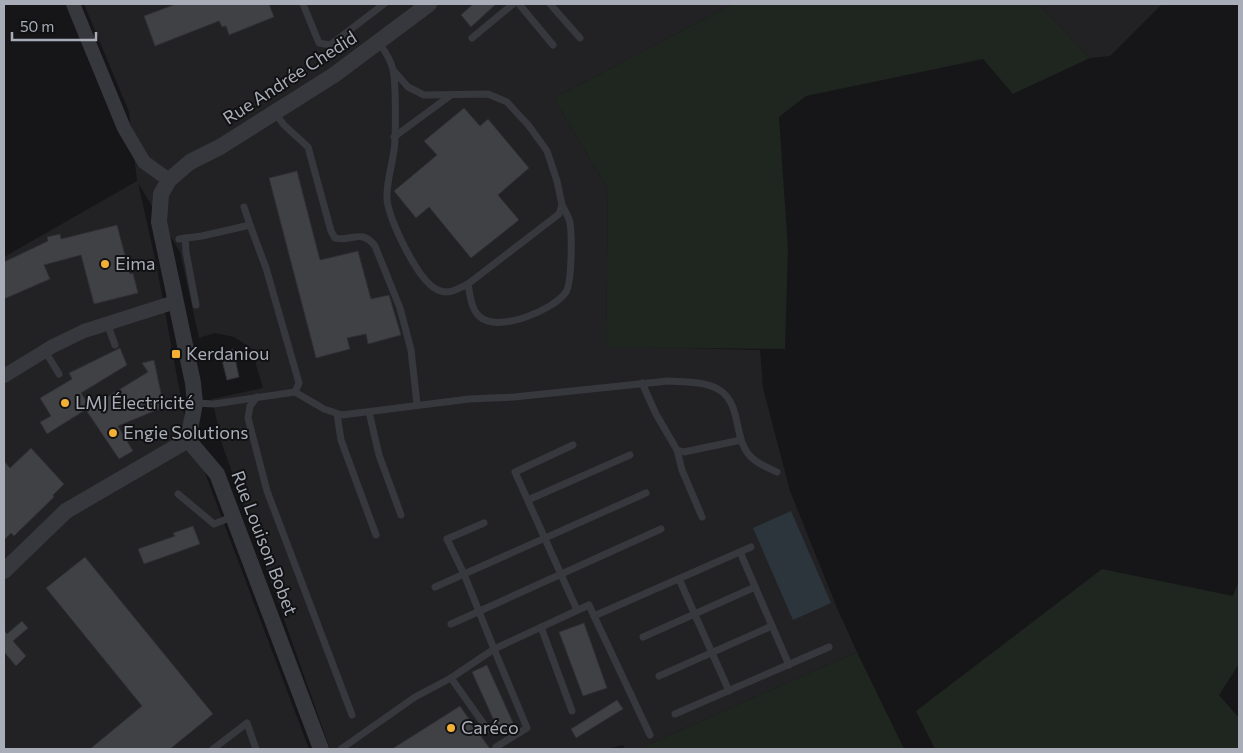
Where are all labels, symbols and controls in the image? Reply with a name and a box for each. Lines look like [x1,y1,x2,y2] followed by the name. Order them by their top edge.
[12,10,96,42] scale bar
[20,17,54,35] text: 50 m
[218,26,360,129] street label: Rue Andrée Chedid
[115,252,155,274] place label: Eima
[99,258,111,270] marker: Eima
[186,342,269,364] place label: Kerdaniou
[170,348,182,360] marker: Kerdaniou
[75,391,194,413] place label: LMJ Électricité
[59,397,71,409] marker: LMJ Électricité
[123,421,249,443] place label: Engie Solutions
[107,427,119,439] marker: Engie Solutions
[227,467,303,618] street label: Rue Louison Bobet
[461,716,519,738] place label: Caréco
[445,722,457,734] marker: Caréco

